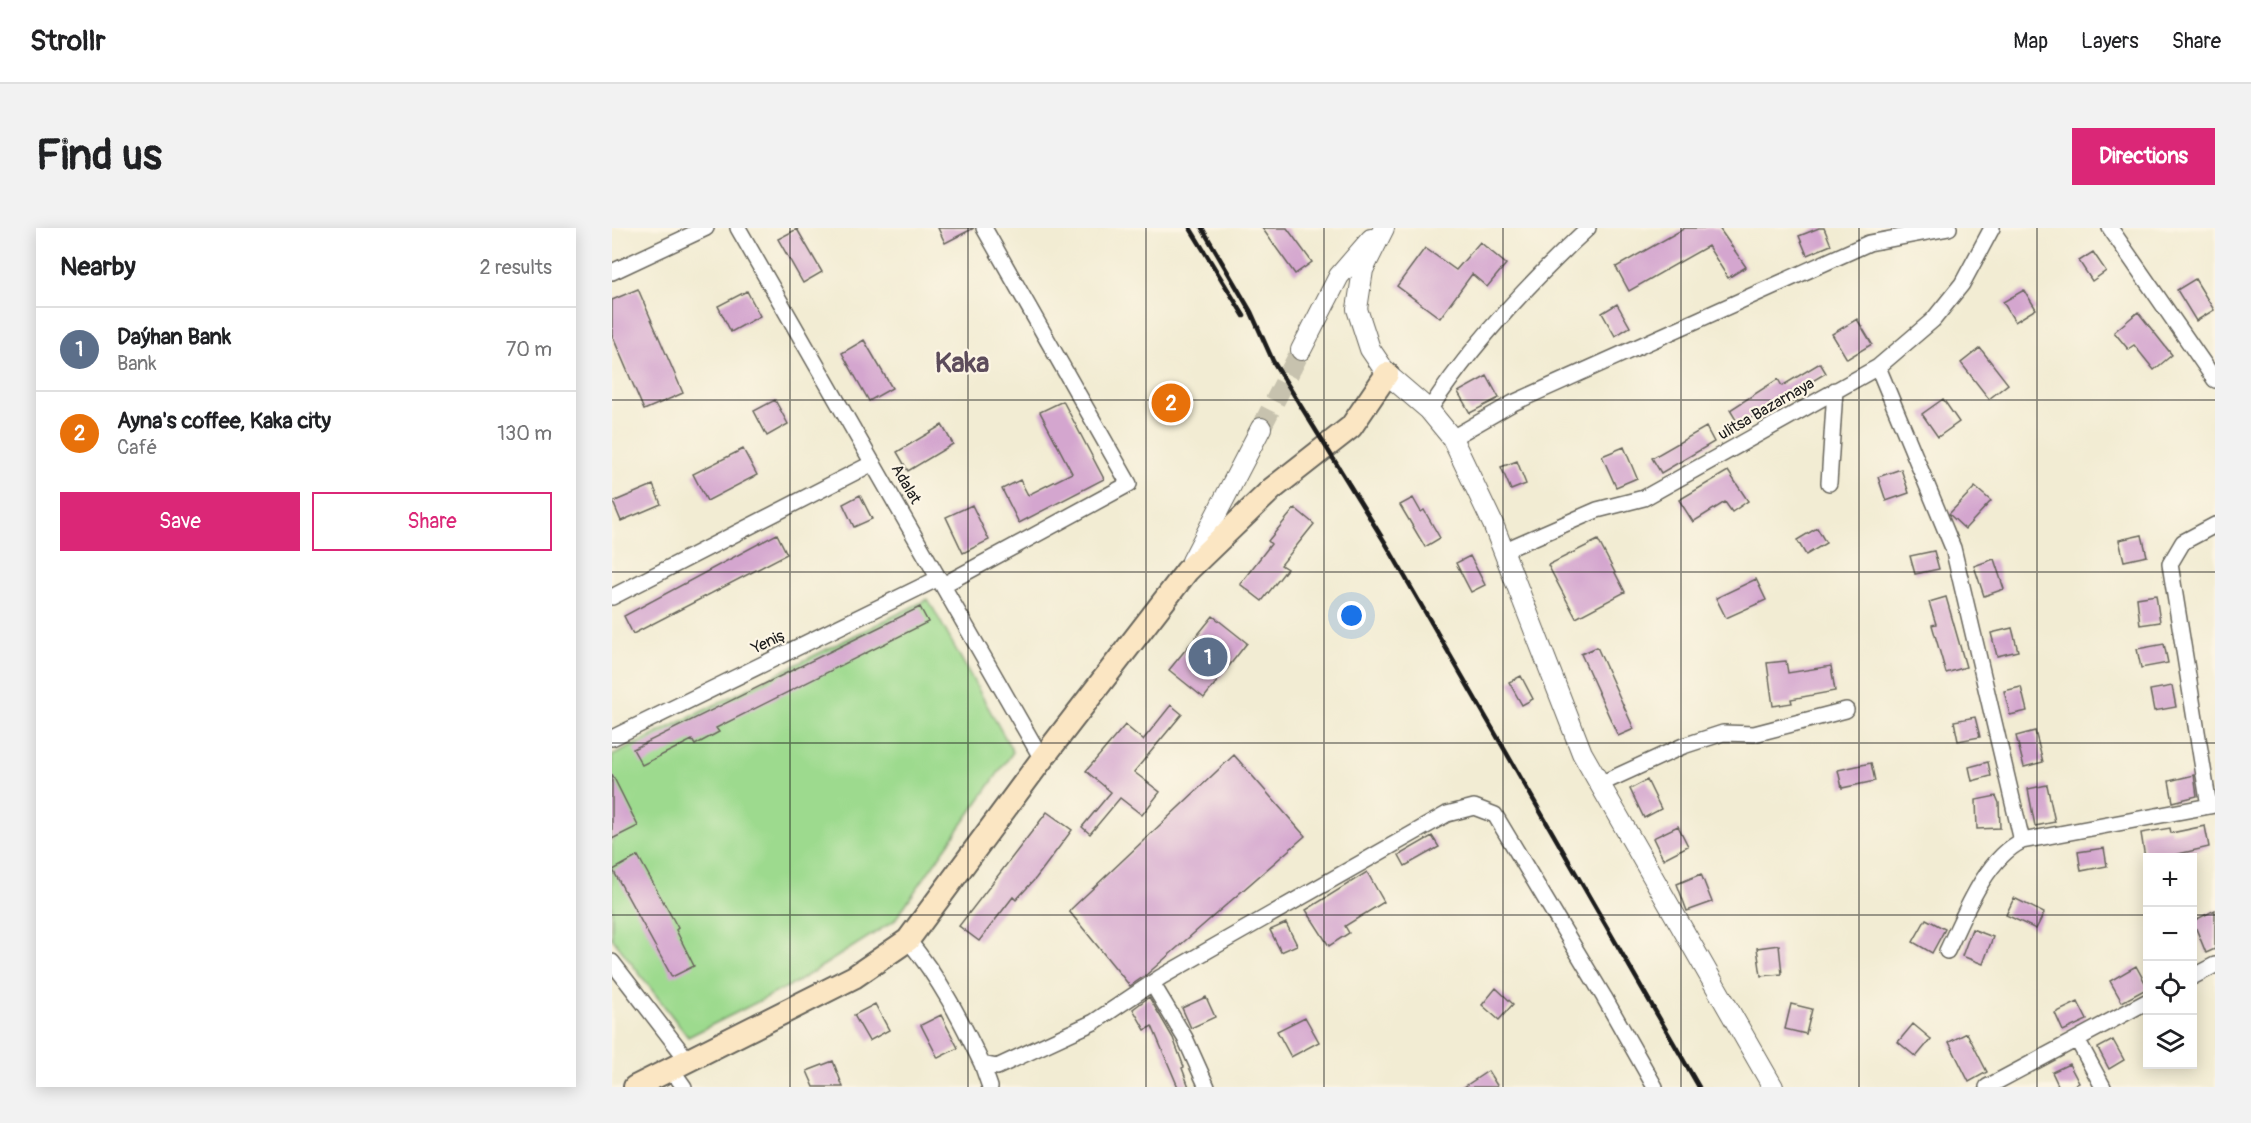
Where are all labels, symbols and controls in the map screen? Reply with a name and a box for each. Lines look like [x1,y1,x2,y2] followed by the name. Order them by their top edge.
[30,24,105,59] text: Strollr
[2013,28,2048,55] text: Map
[2081,28,2139,55] text: Layers
[2172,28,2221,55] text: Share
[2072,128,2215,185] button: Directions
[36,130,162,182] text: Find us
[60,251,136,283] text: Nearby
[480,255,552,280] text: 2 results
[117,323,231,351] text: Daýhan Bank
[76,337,83,362] text: 1
[506,337,552,362] text: 70 m
[935,346,989,381] district label: Kaka
[117,351,157,376] text: Bank
[1714,373,1818,445] street label: ulitsa Bazarnaya
[1152,380,1190,426] pin: 2
[117,407,331,435] text: Ayna's coffee, Kaka city
[74,421,85,446] text: 2
[497,421,552,446] text: 130 m
[117,435,157,460] text: Café
[887,460,926,508] street label: Adalat
[60,492,300,551] button: Save
[312,492,552,551] button: Share
[1337,601,1366,630] your location
[747,626,788,659] street label: Yeniş
[1188,634,1228,680] pin: 1
[2143,853,2197,1069] map controls
[2143,853,2197,907] button: +
[2143,907,2197,961] button: −
[2143,961,2197,1015] button: locate
[2143,1015,2197,1069] button: layers

